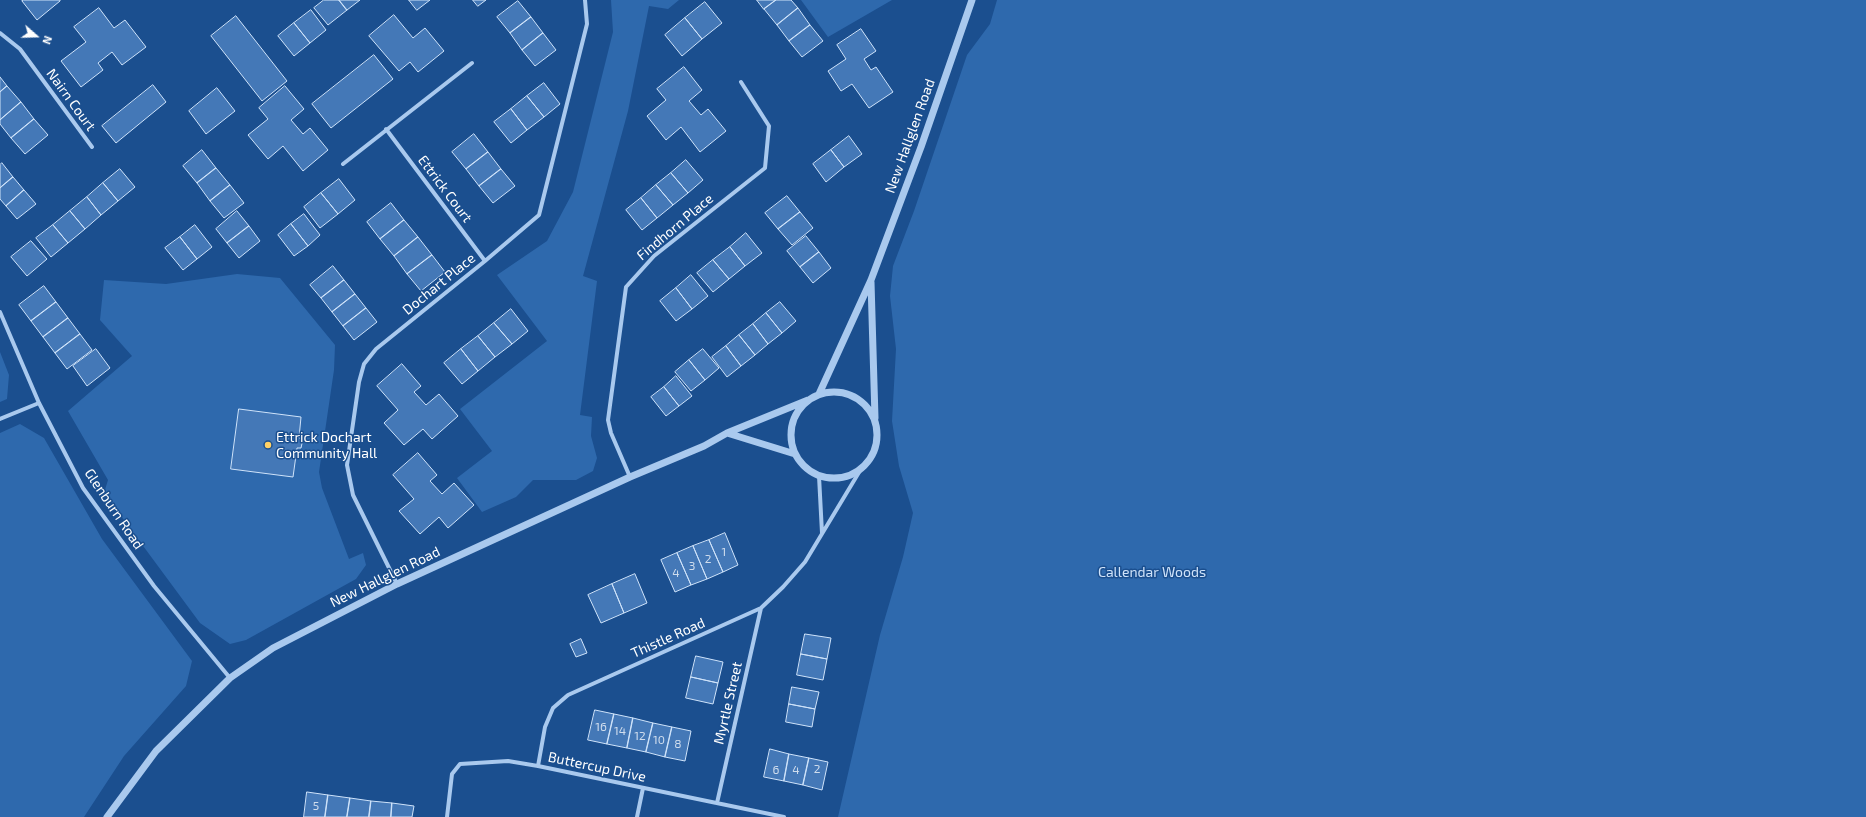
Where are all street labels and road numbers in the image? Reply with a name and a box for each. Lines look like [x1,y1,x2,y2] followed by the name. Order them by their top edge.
[43,66,99,134] street label: Nairn Court
[882,77,938,195] street label: New Hallglen Road
[414,152,476,226] street label: Ettrick Court
[633,190,717,264] street label: Findhorn Place
[399,250,479,318] street label: Dochart Place
[81,465,147,553] street label: Glenburn Road
[327,543,443,611] street label: New Hallglen Road
[628,614,708,662] street label: Thistle Road
[710,660,746,746] street label: Myrtle Street
[547,748,647,786] street label: Buttercup Drive

